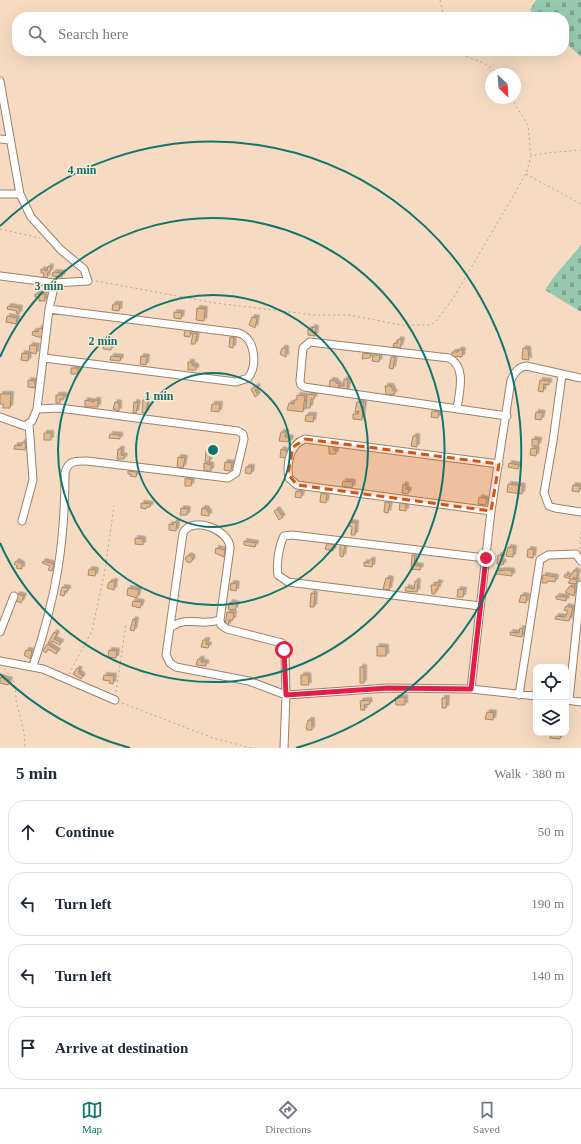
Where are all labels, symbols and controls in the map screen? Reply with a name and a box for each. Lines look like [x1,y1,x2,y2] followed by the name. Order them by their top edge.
[12,12,569,56] search box
[26,23,48,45] icon: search
[58,26,128,42] text: Search here
[485,68,521,104] north arrow
[67,163,97,177] text: 4 min
[34,279,64,293] text: 3 min
[88,334,118,348] text: 2 min
[144,389,174,403] text: 1 min
[206,443,220,457] centre of rings
[477,549,495,567] route end
[275,641,293,659] route start
[533,664,569,736] map controls
[533,664,569,700] button: locate
[533,700,569,736] button: layers
[16,764,57,783] text: 5 min
[494,766,565,781] text: Walk · 380 m
[17,821,39,843] icon: ahead
[55,824,114,840] text: Continue
[538,824,564,839] text: 50 m
[17,893,39,915] icon: left
[55,896,112,912] text: Turn left
[531,896,564,911] text: 190 m
[17,965,39,987] icon: left
[55,968,112,984] text: Turn left
[531,968,564,983] text: 140 m
[17,1037,39,1059] icon: arrive
[55,1040,188,1056] text: Arrive at destination
[81,1099,103,1135] tab: Map
[265,1099,311,1135] tab: Directions
[473,1099,500,1135] tab: Saved

